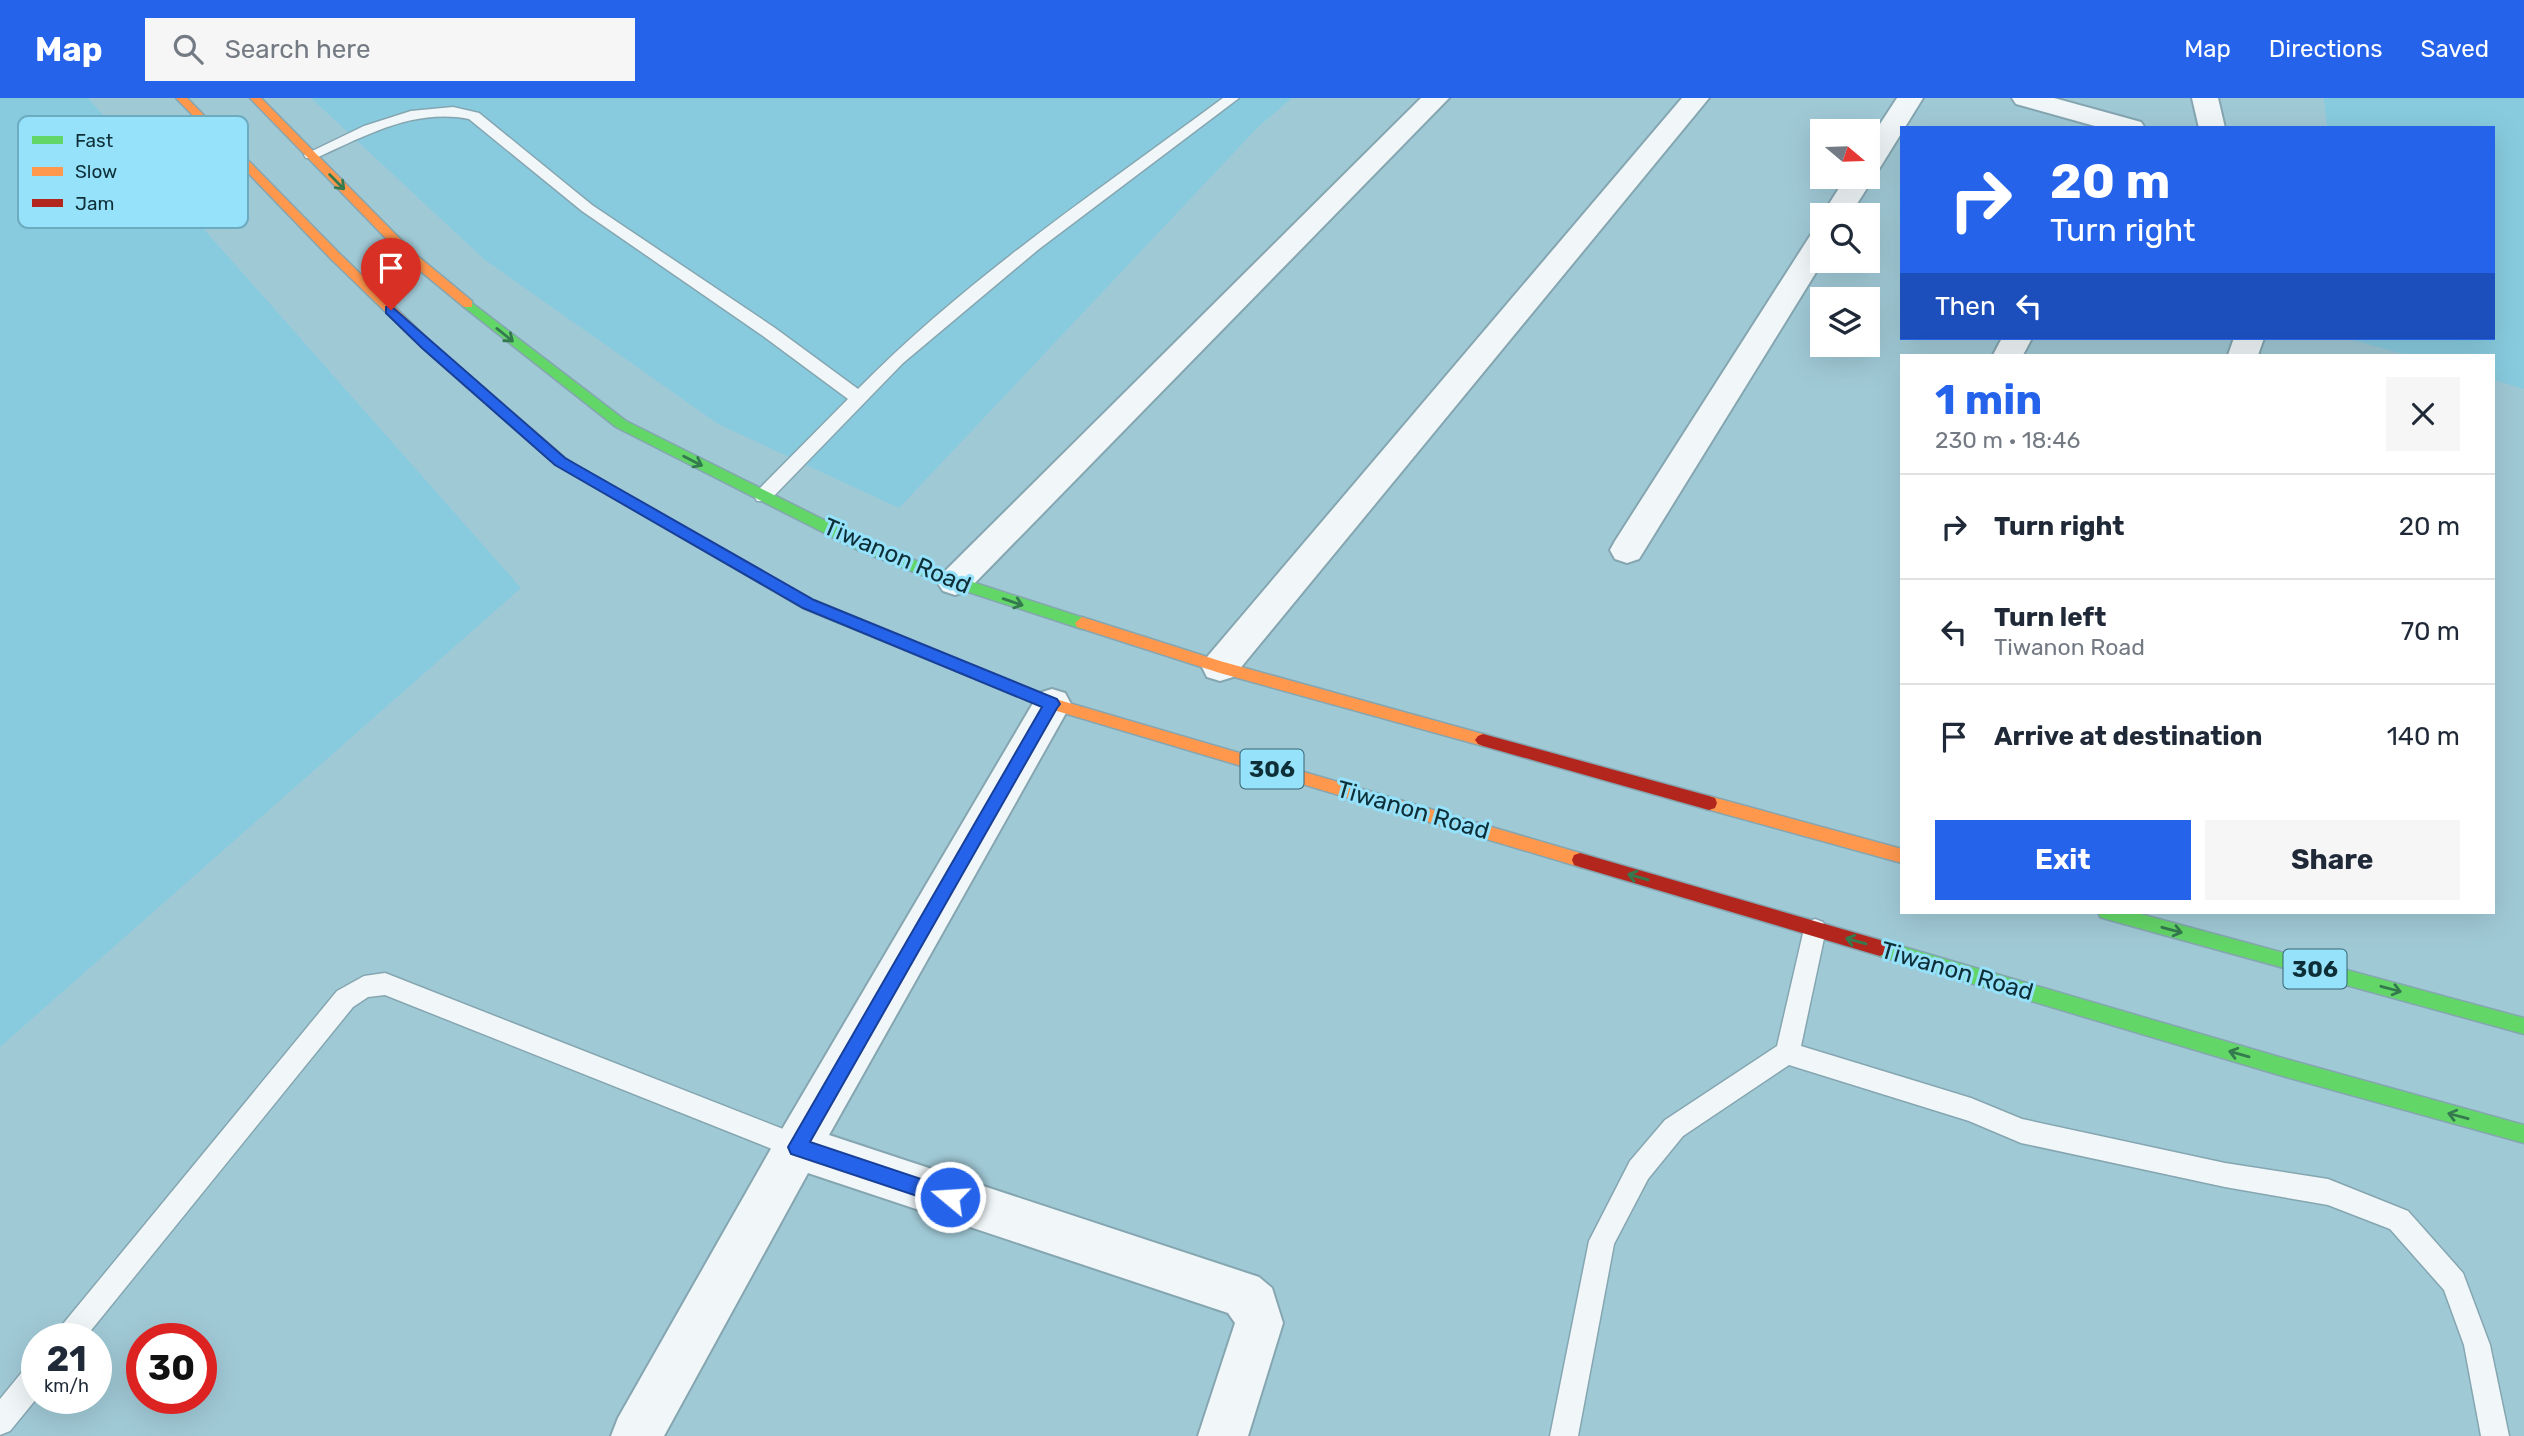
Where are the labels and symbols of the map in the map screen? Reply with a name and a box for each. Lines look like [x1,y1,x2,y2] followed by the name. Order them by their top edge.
[18,116,248,228] legend
[1810,119,1880,189] north arrow
[75,129,114,152] text: Fast
[75,160,117,183] text: Slow
[329,173,346,190] one-way arrow
[75,192,114,215] text: Jam
[361,238,421,310] pin
[496,327,514,342] one-way arrow
[682,455,703,469] one-way arrow
[819,512,975,600] street label: Tiwanon Road
[1002,597,1024,609] one-way arrow
[1240,750,1304,789] road number: 306
[1333,775,1493,845] street label: Tiwanon Road
[1627,870,1650,883] one-way arrow
[2160,924,2182,937] one-way arrow
[1846,934,1868,947] one-way arrow
[1877,936,2037,1006] street label: Tiwanon Road
[2284,950,2346,988] road number: 306
[2380,984,2402,997] one-way arrow
[2228,1047,2250,1060] one-way arrow
[2447,1108,2469,1121] one-way arrow
[913,1160,987,1234] position arrow
[126,1323,217,1414] speed limit sign: 30

